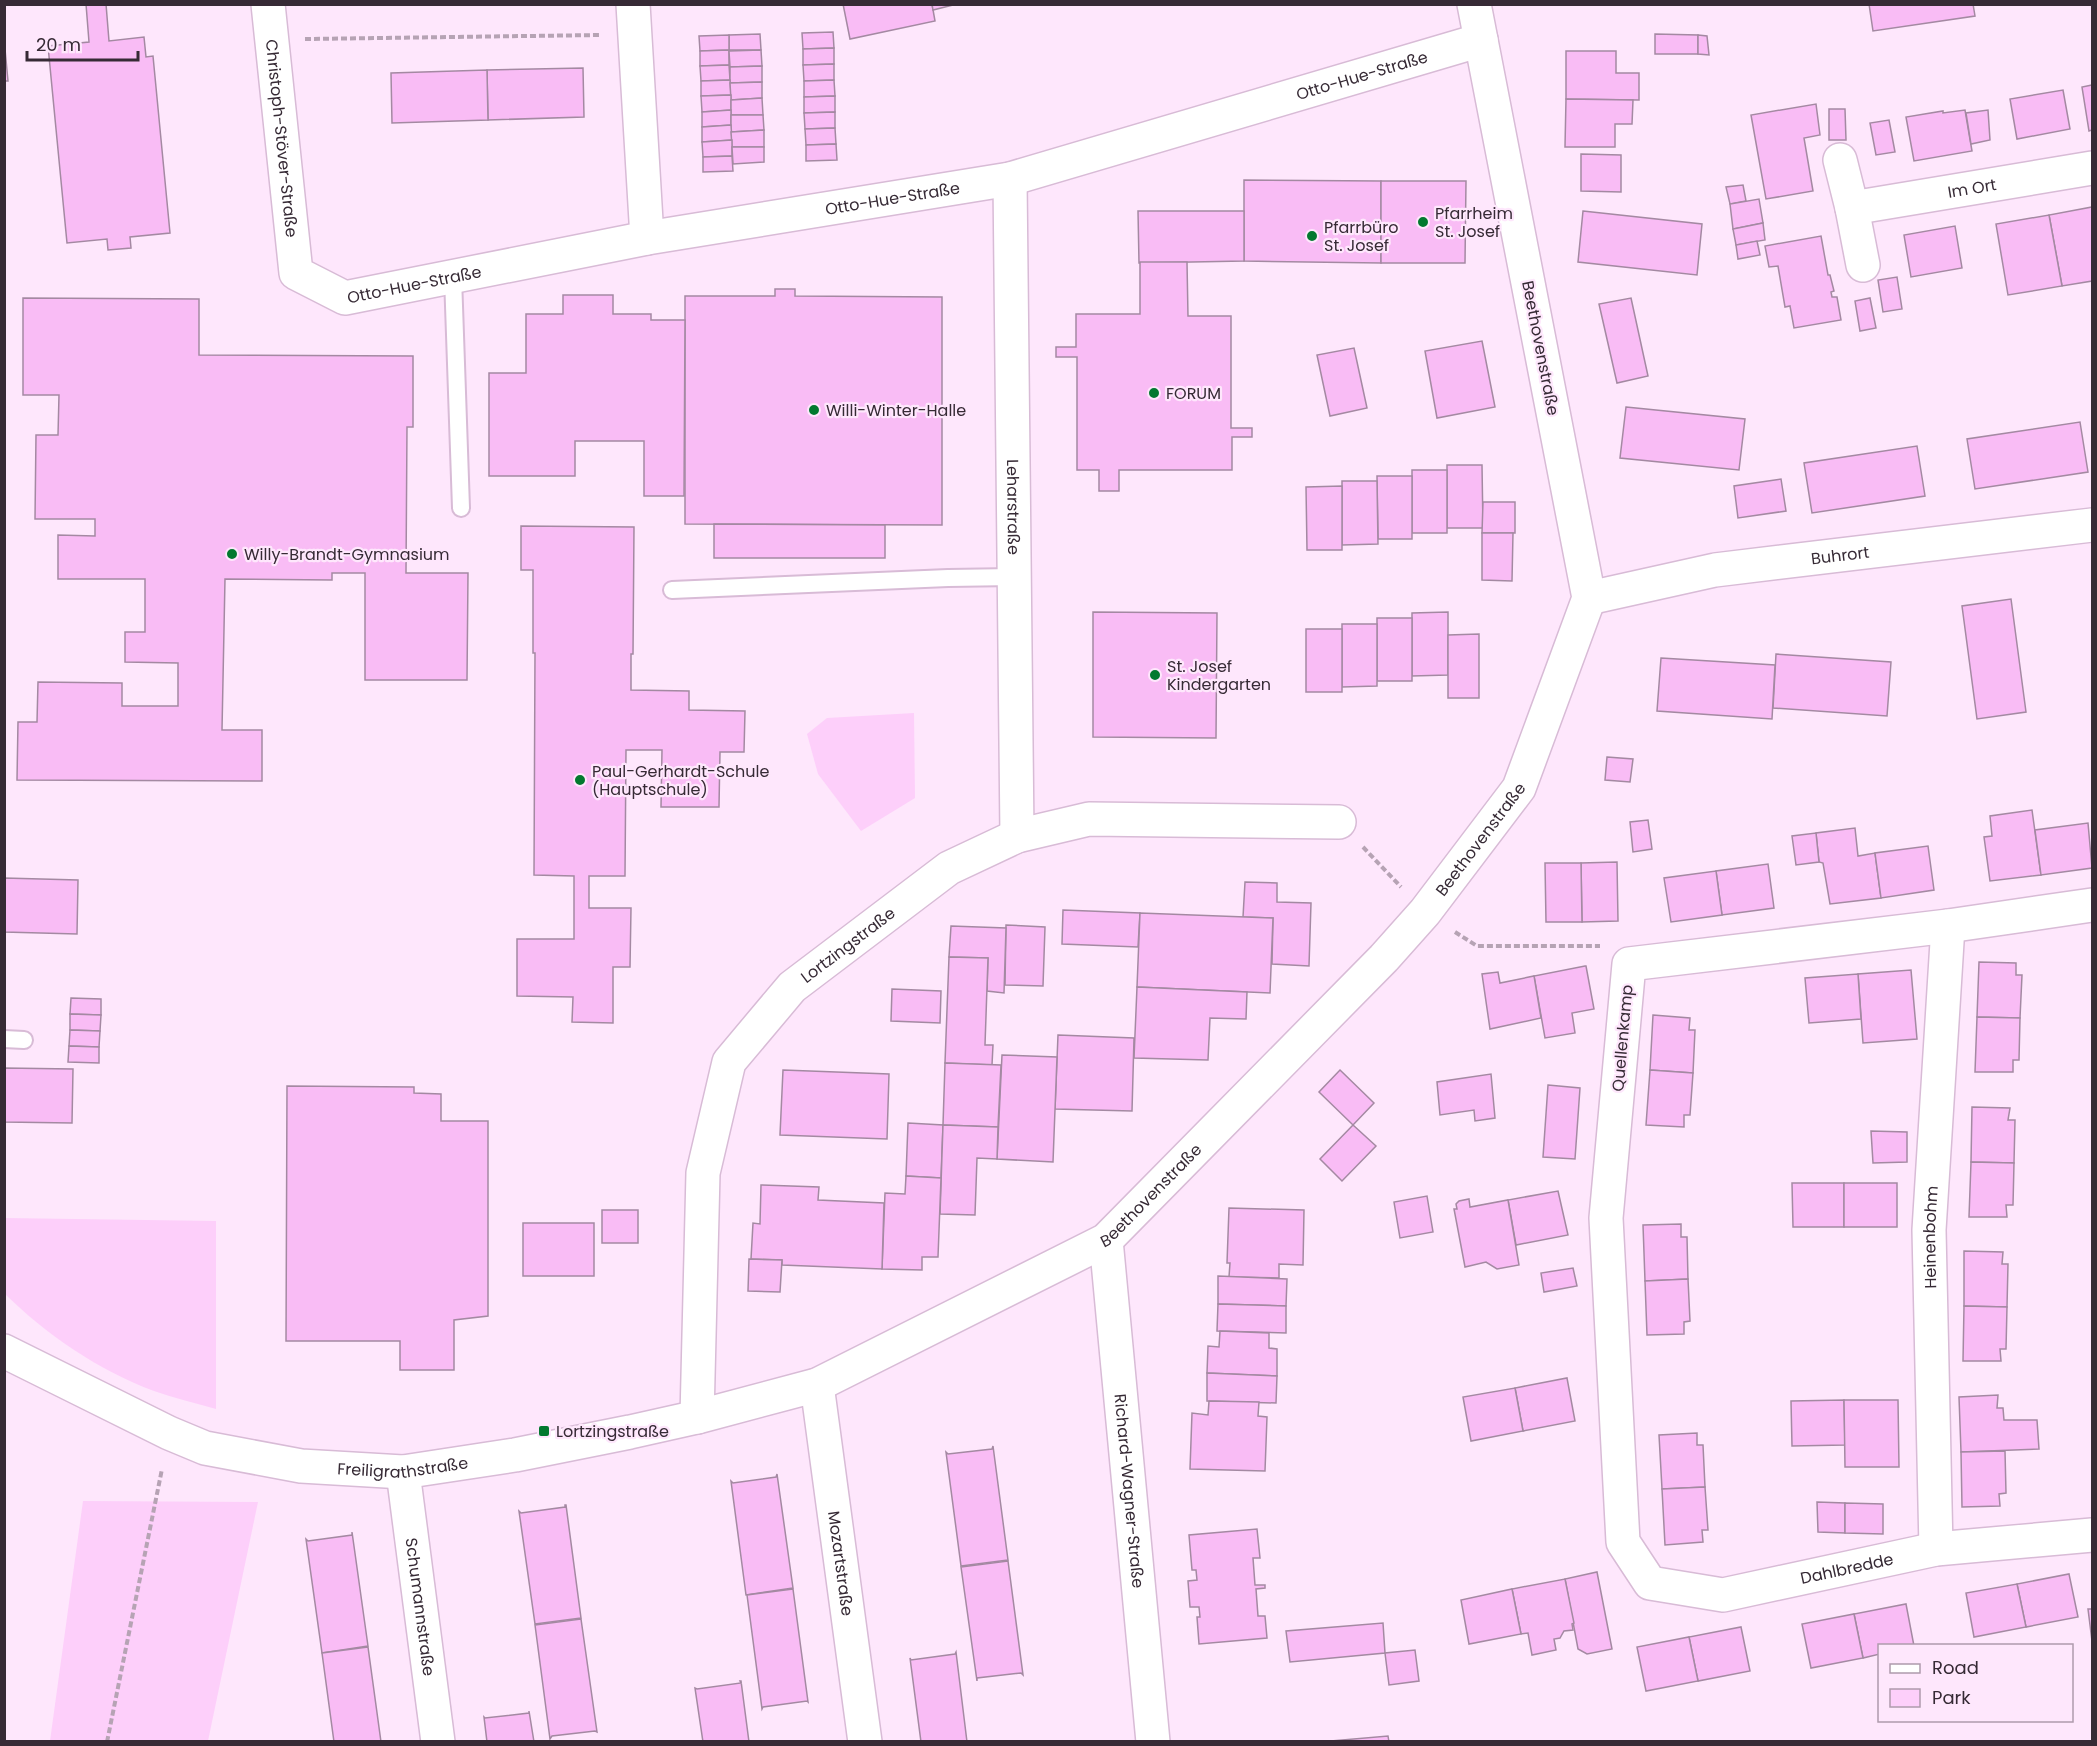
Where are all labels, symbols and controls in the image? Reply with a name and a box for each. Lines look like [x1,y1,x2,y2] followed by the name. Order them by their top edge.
[27,24,138,62] scale bar
[36,32,81,57] text: 20 m
[260,38,303,239] street label: Christoph-Stöver-Straße
[1293,45,1431,106] street label: Otto-Hue-Straße
[1946,173,1998,204] street label: Im Ort
[823,176,962,221] street label: Otto-Hue-Straße
[1435,202,1513,243] place label: Pfarrheim St. Josef
[1416,215,1430,229] marker: Pfarrheim St. Josef
[1324,216,1399,257] place label: Pfarrbüro St. Josef
[1305,229,1319,243] marker: Pfarrbüro St. Josef
[345,260,483,309] street label: Otto-Hue-Straße
[1516,279,1565,418] street label: Beethovenstraße
[1166,382,1221,405] place label: FORUM
[1147,386,1161,400] marker: FORUM
[826,399,966,422] place label: Willi-Winter-Halle
[807,403,821,417] marker: Willi-Winter-Halle
[1001,459,1025,555] street label: Leharstraße
[1810,541,1871,570] street label: Buhrort
[244,543,450,566] place label: Willy-Brandt-Gymnasium
[225,547,239,561] marker: Willy-Brandt-Gymnasium
[1167,655,1271,696] place label: St. Josef Kindergarten
[1148,668,1162,682] marker: St. Josef Kindergarten
[592,760,769,801] place label: Paul-Gerhardt-Schule (Hauptschule)
[573,773,587,787] marker: Paul-Gerhardt-Schule (Hauptschule)
[1430,778,1531,901] street label: Beethovenstraße
[796,902,900,988] street label: Lortzingstraße
[1606,983,1639,1092] street label: Quellenkamp
[1096,1138,1207,1253] street label: Beethovenstraße
[1918,1185,1944,1289] street label: Heinenbohm
[1108,1393,1150,1589] street label: Richard-Wagner-Straße
[556,1420,669,1443] place label: Lortzingstraße
[537,1424,551,1438] marker: Lortzingstraße
[337,1451,470,1484] street label: Freiligrathstraße
[822,1510,859,1617] street label: Mozartstraße
[400,1536,440,1678] street label: Schumannstraße
[1798,1548,1896,1590] street label: Dahlbredde
[1878,1644,2073,1722] legend
[1932,1655,1979,1680] text: Road
[1932,1685,1971,1710] text: Park

